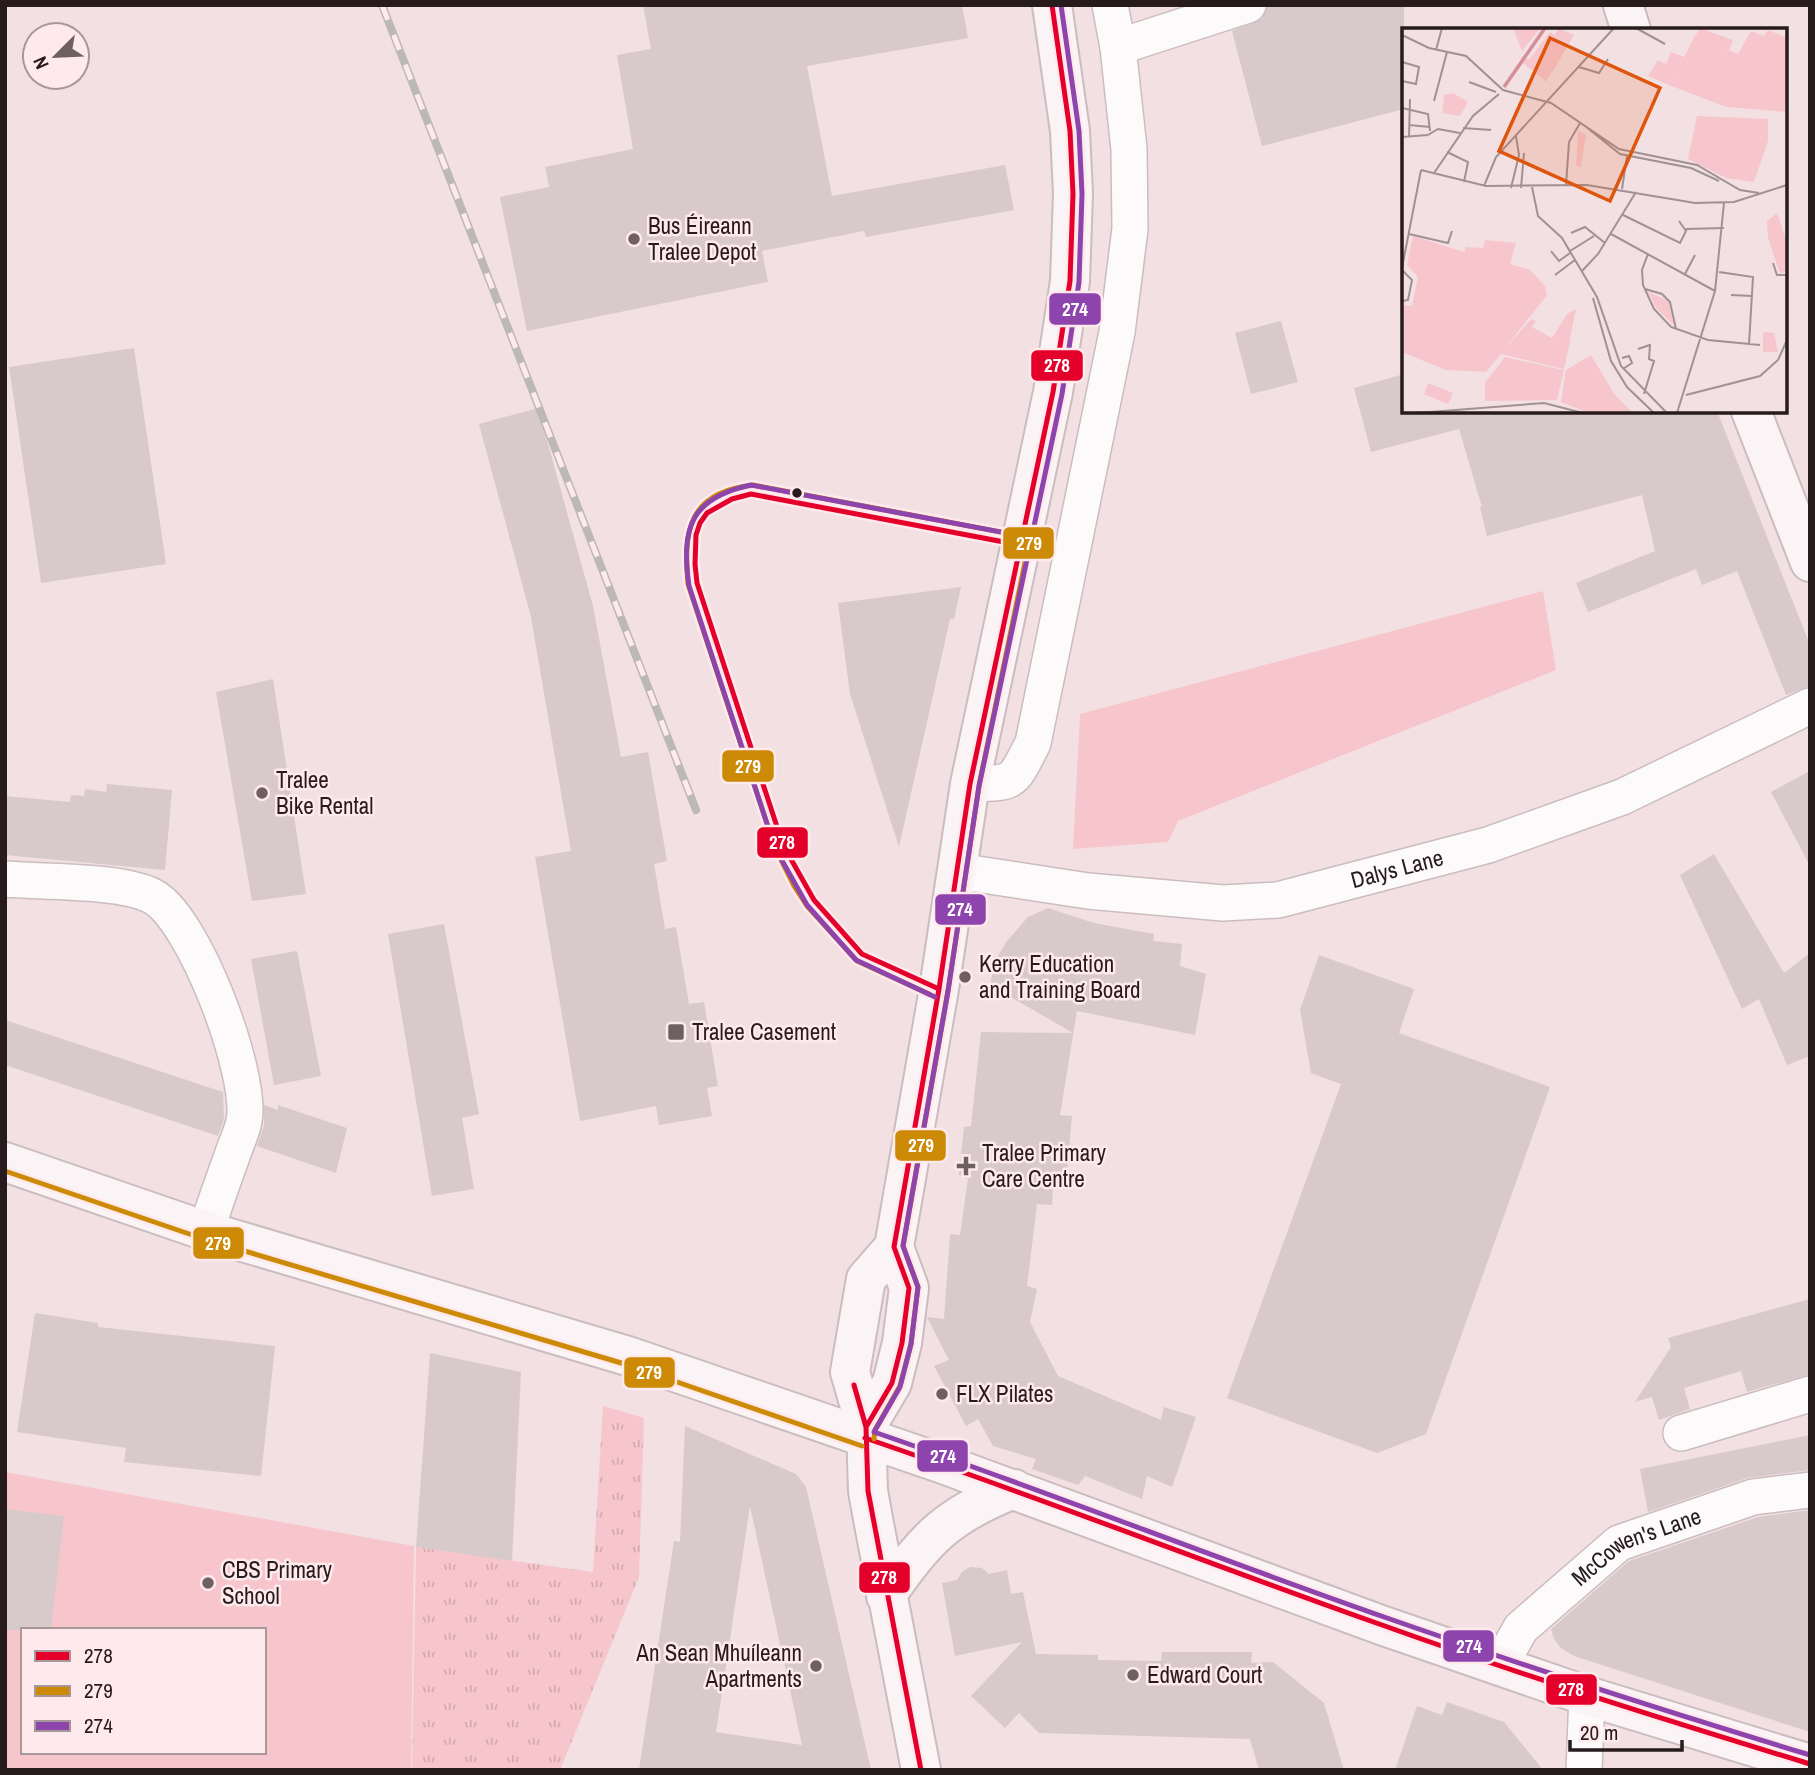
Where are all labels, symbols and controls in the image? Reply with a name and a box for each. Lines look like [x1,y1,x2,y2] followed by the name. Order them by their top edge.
[21,21,91,91] north arrow
[1402,28,1787,413] inset map
[26,52,55,73] text: N
[648,210,756,267] place label: Bus Éireann Tralee Depot
[626,231,642,247] marker: Bus Éireann Tralee Depot
[1048,292,1102,326] line badge: 274
[1062,296,1088,322] text: 274
[1030,349,1084,382] line badge: 278
[1044,352,1070,378] text: 278
[790,486,804,500] unlabelled marker
[1002,526,1055,560] line badge: 279
[1016,530,1042,556] text: 279
[721,749,775,783] line badge: 279
[735,753,761,779] text: 279
[276,764,374,821] place label: Tralee Bike Rental
[254,785,270,801] marker: Tralee Bike Rental
[756,826,809,859] line badge: 278
[769,829,795,855] text: 278
[1347,841,1446,895] street label: Dalys Lane
[934,893,987,926] line badge: 274
[947,896,973,922] text: 274
[979,948,1141,1005] place label: Kerry Education and Training Board
[957,969,973,985] marker: Kerry Education and Training Board
[692,1016,836,1047] place label: Tralee Casement
[666,1022,686,1042] marker: Tralee Casement
[894,1129,947,1162] line badge: 279
[908,1132,934,1158] text: 279
[982,1137,1107,1194] place label: Tralee Primary Care Centre
[956,1156,976,1176] marker: Tralee Primary Care Centre
[192,1226,245,1260] line badge: 279
[205,1230,231,1256] text: 279
[623,1356,676,1389] line badge: 279
[636,1359,662,1385] text: 279
[956,1378,1054,1409] place label: FLX Pilates
[934,1386,950,1402] marker: FLX Pilates
[916,1439,969,1473] line badge: 274
[930,1443,956,1469] text: 274
[1564,1500,1705,1593] street label: McCowen's Lane
[222,1554,333,1611] place label: CBS Primary School
[858,1561,911,1594] line badge: 278
[871,1564,897,1590] text: 278
[200,1575,216,1591] marker: CBS Primary School
[21,1628,266,1754] legend
[1442,1629,1495,1663] line badge: 274
[1456,1633,1482,1659] text: 274
[635,1637,802,1694] place label: An Sean Mhuíleann Apartments
[84,1641,113,1670] text: 278
[808,1658,824,1674] marker: An Sean Mhuíleann Apartments
[1147,1659,1262,1690] place label: Edward Court
[1125,1667,1141,1683] marker: Edward Court
[1545,1673,1598,1706] line badge: 278
[84,1676,113,1705] text: 279
[1558,1676,1584,1702] text: 278
[1570,1708,1682,1752] scale bar
[84,1711,113,1740] text: 274
[1580,1718,1618,1747] text: 20 m

